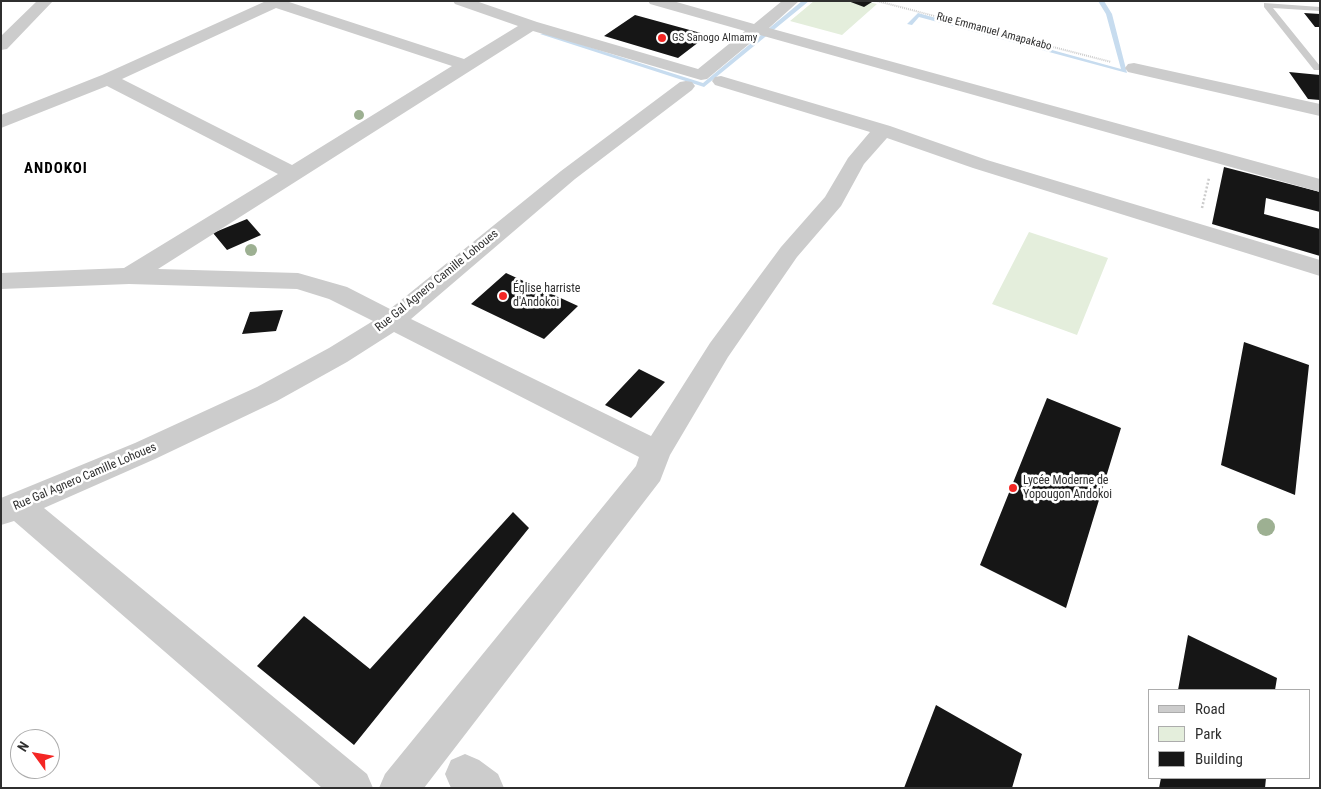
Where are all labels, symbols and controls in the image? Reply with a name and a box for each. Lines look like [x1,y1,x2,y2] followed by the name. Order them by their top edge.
[935,10,1053,54] street label: Rue Emmanuel Amapakabo
[672,31,757,45] place label: GS Sanogo Almamy
[656,32,668,44] marker: GS Sanogo Almamy
[23,160,89,178] district label: ANDOKOI
[373,227,501,335] street label: Rue Gal Agnero Camille Lohoues
[513,282,580,310] place label: Église harriste d'Andokoi
[497,290,509,302] marker: Église harriste d'Andokoi
[11,440,159,514] street label: Rue Gal Agnero Camille Lohoues
[1023,474,1112,502] place label: Lycée Moderne de Yopougon Andokoi
[1007,482,1019,494] marker: Lycée Moderne de Yopougon Andokoi
[1148,689,1311,779] legend
[1195,700,1225,718] text: Road
[1195,725,1222,743] text: Park
[10,729,60,779] north arrow
[14,739,32,754] text: N
[1195,750,1243,768] text: Building

